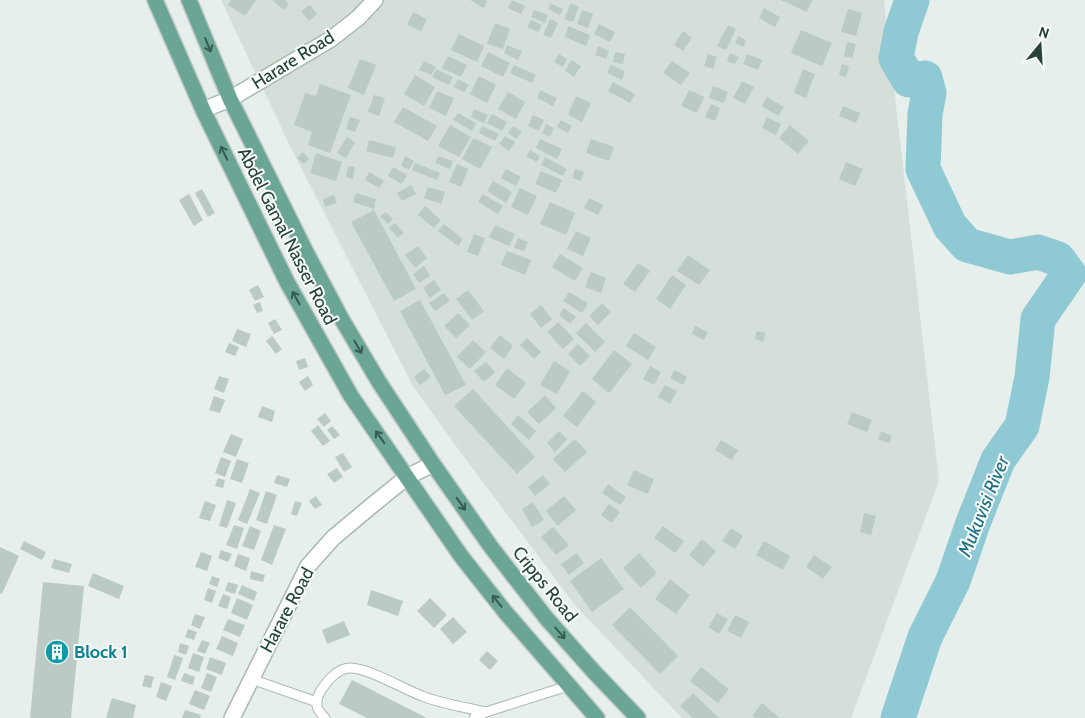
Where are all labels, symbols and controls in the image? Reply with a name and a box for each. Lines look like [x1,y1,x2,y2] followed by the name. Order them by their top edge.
[1015,20,1065,70] north arrow
[1037,23,1052,43] text: N
[248,26,338,94] street label: Harare Road
[203,37,213,52] one-way arrow
[233,144,341,328] street label: Abdel Gamal Nasser Road
[219,146,228,161] one-way arrow
[291,291,301,306] one-way arrow
[354,339,364,353] one-way arrow
[375,431,385,445] one-way arrow
[953,452,1014,561] water label: Mukuvisi River
[456,496,466,510] one-way arrow
[508,542,582,626] street label: Cripps Road
[255,564,319,656] street label: Harare Road
[491,595,502,608] one-way arrow
[554,626,565,639] one-way arrow
[44,639,70,665] building icon: Block 1
[74,641,128,663] place label: Block 1

